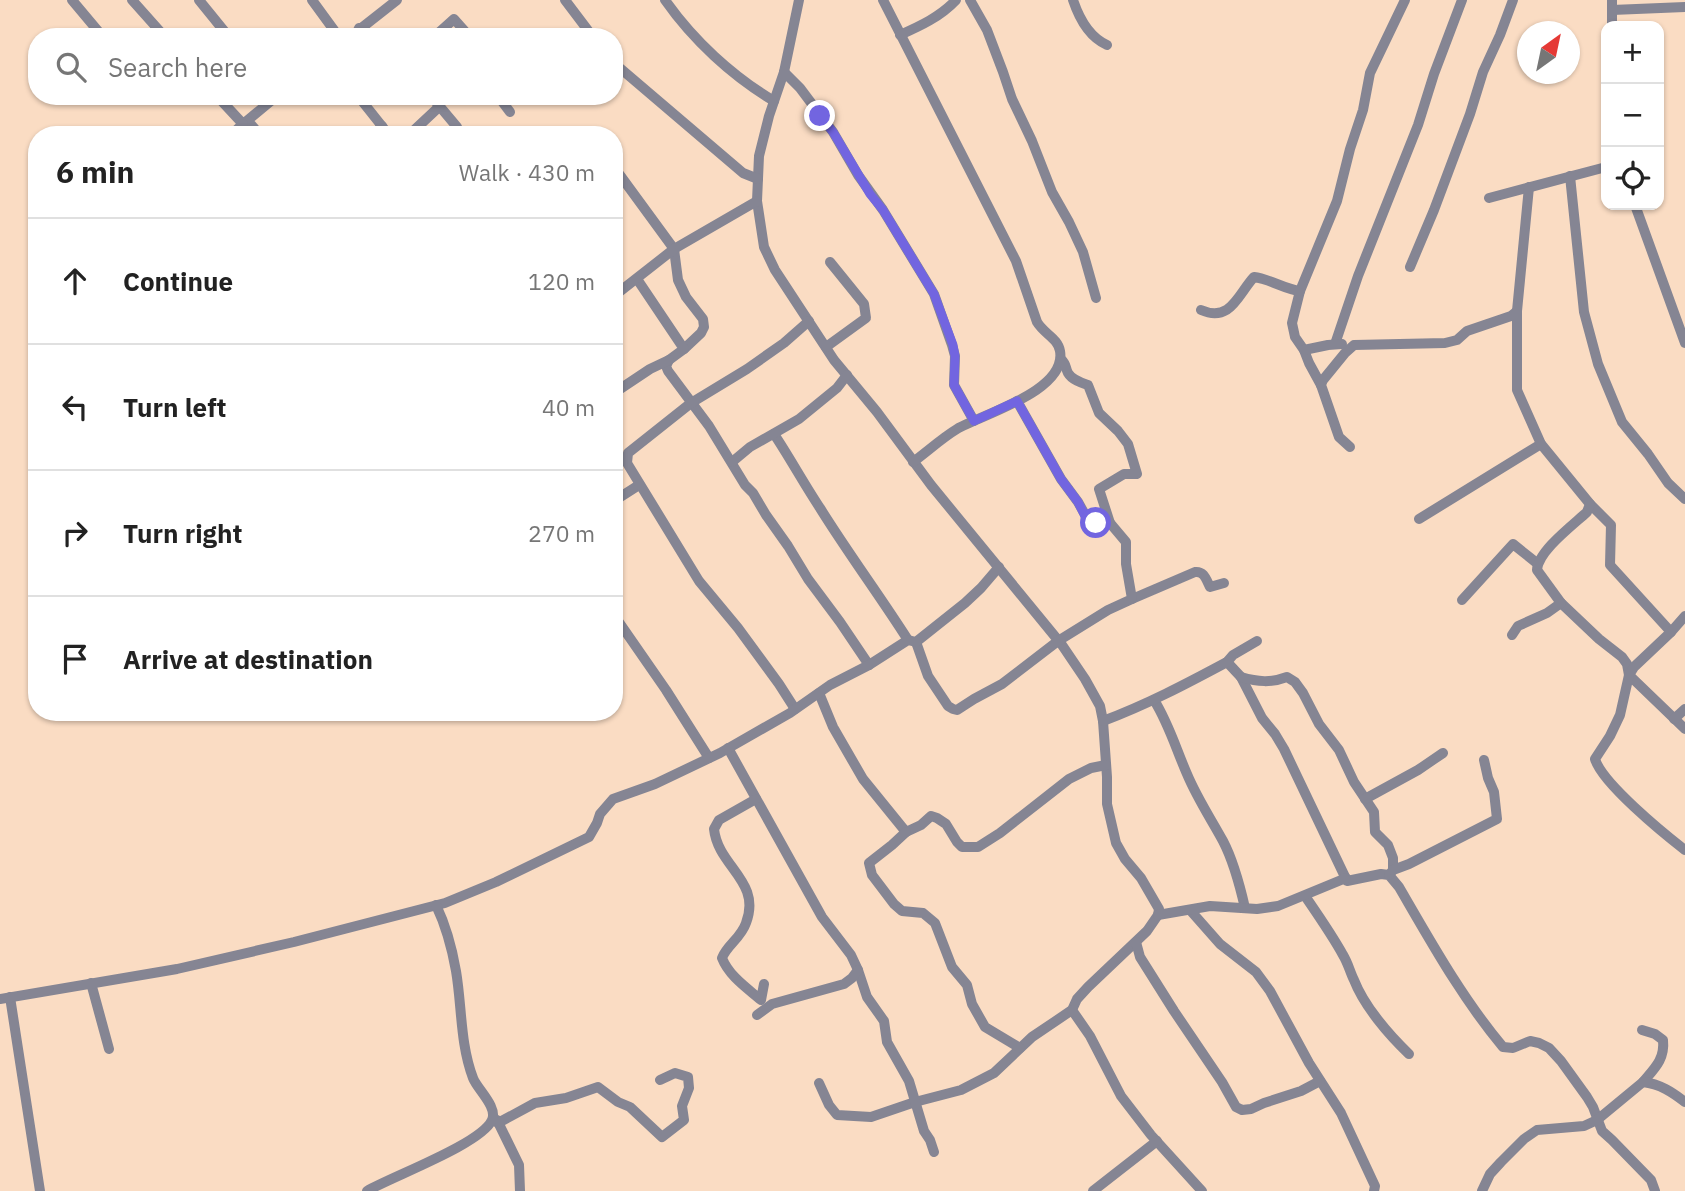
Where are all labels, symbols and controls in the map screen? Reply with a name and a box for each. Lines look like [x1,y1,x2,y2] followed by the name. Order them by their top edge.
[1517,21,1580,84] north arrow
[1601,21,1664,210] map controls
[1601,21,1664,84] button: +
[28,28,623,105] search box
[52,48,90,86] icon: search
[108,50,247,84] text: Search here
[1601,84,1664,147] button: −
[804,100,835,131] route end
[1601,147,1664,210] button: locate
[56,152,134,191] text: 6 min
[459,157,595,187] text: Walk · 430 m
[56,262,94,300] icon: ahead
[123,264,233,298] text: Continue
[528,266,595,296] text: 120 m
[56,388,94,426] icon: left
[123,390,226,424] text: Turn left
[542,392,595,422] text: 40 m
[1080,507,1111,538] route start
[56,514,94,552] icon: right
[123,516,242,550] text: Turn right
[528,518,595,548] text: 270 m
[56,640,94,678] icon: arrive
[123,642,373,676] text: Arrive at destination

